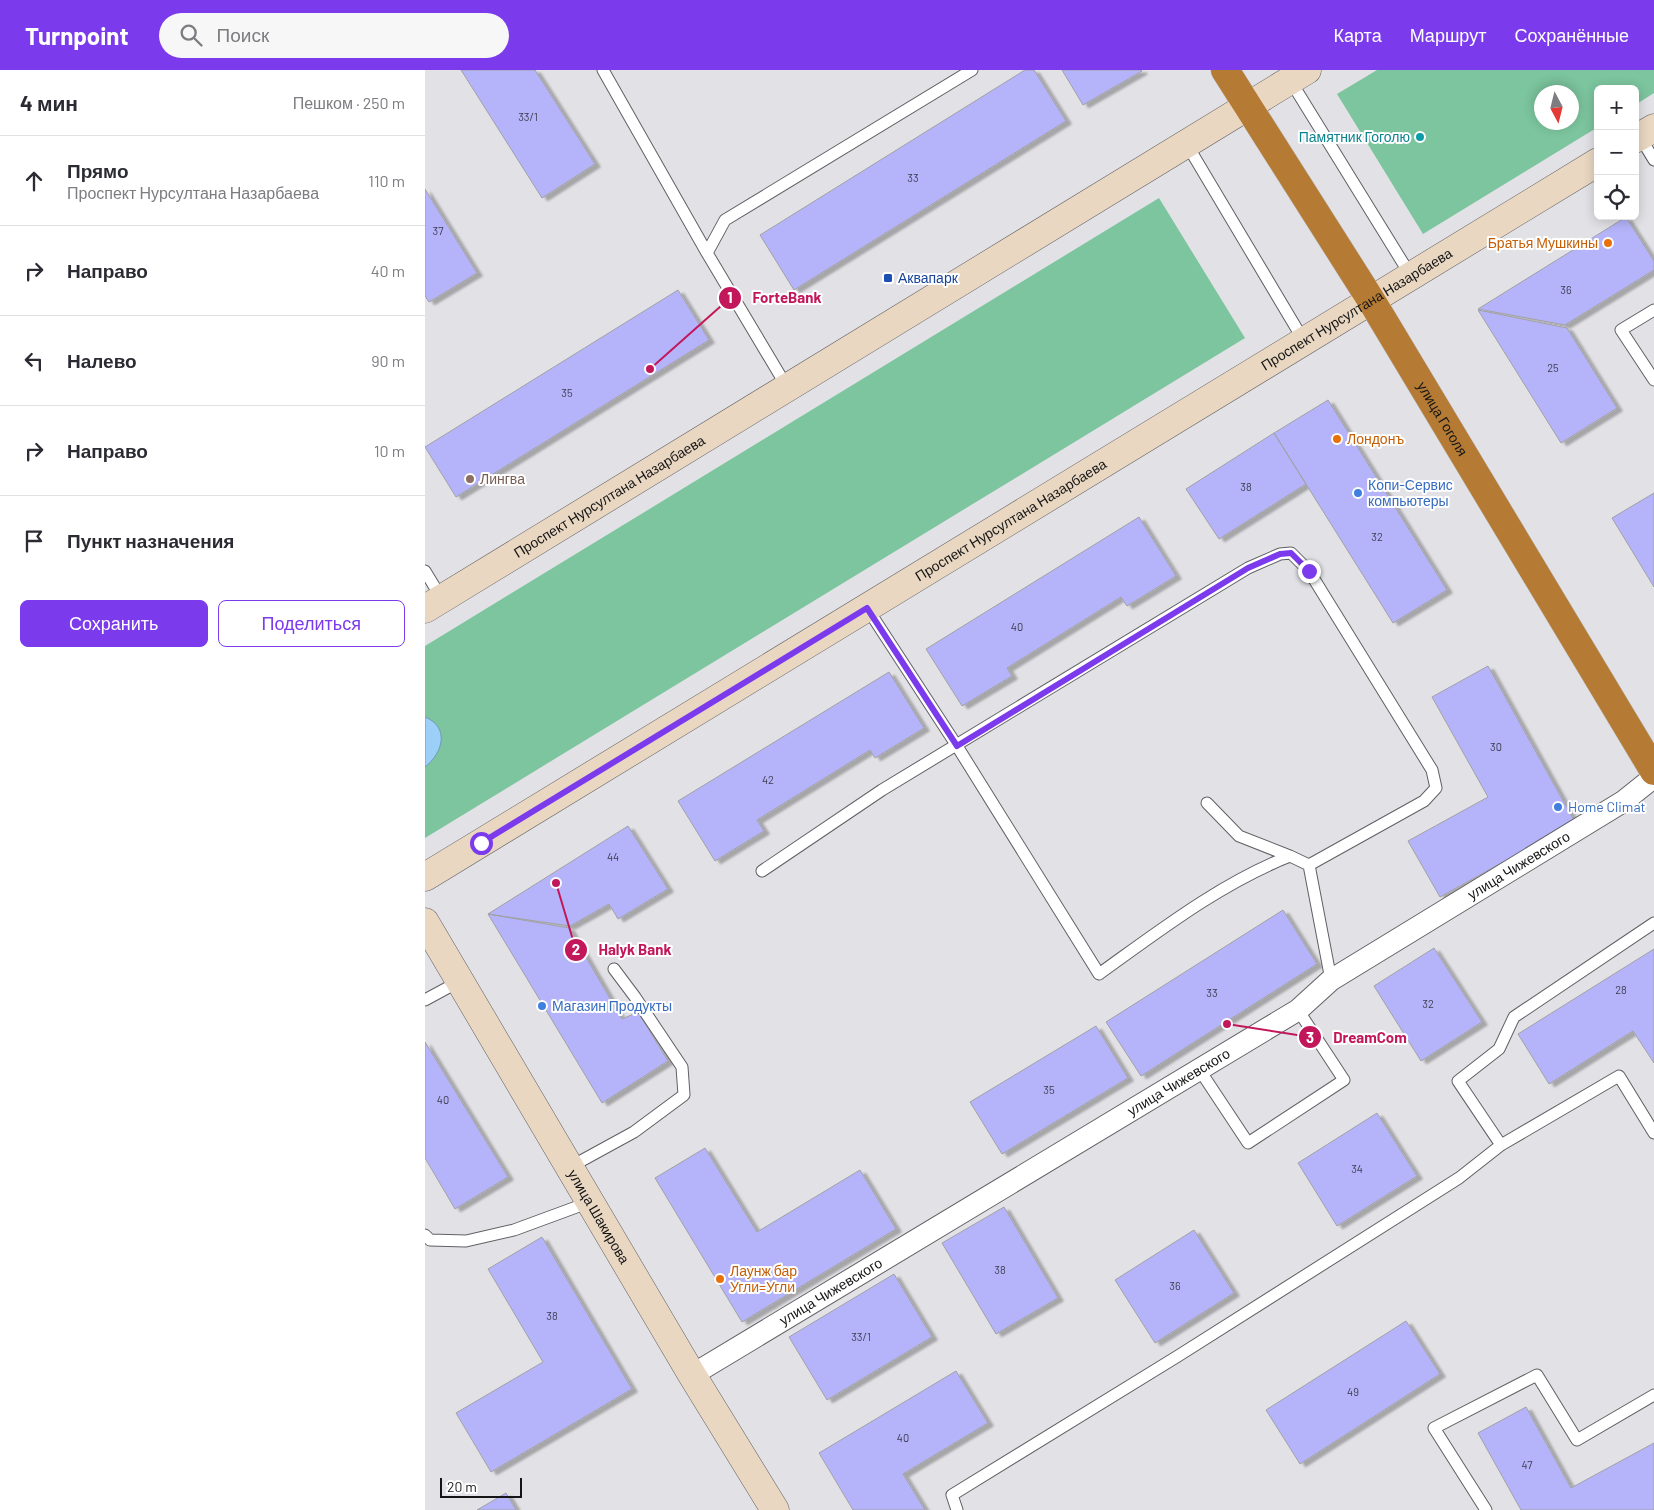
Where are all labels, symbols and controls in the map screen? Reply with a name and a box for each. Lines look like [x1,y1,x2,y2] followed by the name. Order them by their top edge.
[159,13,509,58] search box
[25,21,129,50] text: Turnpoint
[177,21,205,49] icon: search
[217,23,269,46] text: Поиск
[1334,24,1382,46] text: Карта
[1410,24,1486,46] text: Маршрут
[1514,24,1629,46] text: Сохранённые
[1534,85,1579,130] north arrow
[1594,85,1639,220] map controls
[1594,85,1639,130] button: +
[20,90,78,115] text: 4 мин
[293,93,405,112] text: Пешком · 250 m
[518,110,538,123] house number: 33/1
[1299,128,1410,145] place label: Памятник Гоголю
[1594,130,1639,175] button: −
[1414,131,1426,143] marker: Памятник Гоголю
[67,159,129,182] text: Прямо
[20,167,48,195] icon: ahead
[368,171,405,190] text: 110 m
[907,171,919,184] house number: 33
[1594,175,1639,220] button: locate
[67,183,319,202] text: Проспект Нурсултана Назарбаева
[433,224,443,237] house number: 37
[1488,234,1598,251] place label: Братья Мушкины
[1602,237,1614,249] marker: Братья Мушкины
[1258,244,1455,373] street label: Проспект Нурсултана Назарбаева
[20,257,48,285] icon: right
[67,259,148,282] text: Направо
[371,261,405,280] text: 40 m
[898,269,959,286] place label: Аквапарк
[882,272,894,284] marker: Аквапарк
[718,283,831,313] callout: ForteBank
[1560,283,1572,296] house number: 36
[727,288,733,306] text: 1
[753,288,821,306] text: ForteBank
[20,347,48,375] icon: left
[67,349,137,372] text: Налево
[371,351,405,370] text: 90 m
[1547,361,1559,374] house number: 25
[1414,378,1472,459] street label: улица Гоголя
[561,386,573,399] house number: 35
[1347,430,1404,447] place label: Лондонъ
[510,431,708,561] street label: Проспект Нурсултана Назарбаева
[1331,433,1343,445] marker: Лондонъ
[20,437,48,465] icon: right
[67,439,148,462] text: Направо
[374,441,405,460] text: 10 m
[912,455,1109,584] street label: Проспект Нурсултана Назарбаева
[480,470,525,487] place label: Лингва
[464,473,476,485] marker: Лингва
[1368,476,1453,509] place label: Копи-Сервис компьютеры
[1240,480,1252,493] house number: 38
[1352,487,1364,499] marker: Копи-Сервис компьютеры
[20,527,48,555] icon: arrive
[67,529,234,552] text: Пункт назначения
[1371,530,1383,543] house number: 32
[1298,560,1321,583] route end
[20,600,208,647] button: Сохранить
[218,600,405,647] button: Поделиться
[1011,620,1023,633] house number: 40
[1490,740,1502,753] house number: 30
[762,773,774,786] house number: 42
[1568,798,1646,815] place label: Home Climat
[1552,801,1564,813] marker: Home Climat
[1464,827,1573,903] street label: улица Чижевского
[470,832,493,855] route start
[607,850,619,863] house number: 44
[564,935,682,965] callout: Halyk Bank
[572,940,580,958] text: 2
[599,940,671,958] text: Halyk Bank
[1615,983,1627,996] house number: 28
[1206,986,1218,999] house number: 33
[552,997,672,1014] place label: Магазин Продукты
[1422,997,1434,1010] house number: 32
[536,1000,548,1012] marker: Магазин Продукты
[1298,1022,1416,1052] callout: DreamCom
[1306,1028,1314,1046] text: 3
[1333,1028,1407,1046] text: DreamCom
[1124,1044,1233,1119] street label: улица Чижевского
[1043,1083,1055,1096] house number: 35
[437,1093,449,1106] house number: 40
[1351,1162,1363,1175] house number: 34
[565,1166,634,1267] street label: улица Шакирова
[776,1254,885,1328] street label: улица Чижевского
[730,1262,797,1295] place label: Лаунж бар Угли=Угли
[994,1263,1006,1276] house number: 38
[714,1273,726,1285] marker: Лаунж бар Угли=Угли
[1169,1279,1181,1292] house number: 36
[546,1309,558,1322] house number: 38
[851,1330,871,1343] house number: 33/1
[1347,1385,1359,1398] house number: 49
[897,1431,909,1444] house number: 40
[1522,1458,1532,1471] house number: 47
[440,1475,523,1498] scale bar
[447,1478,477,1495] text: 20 m

